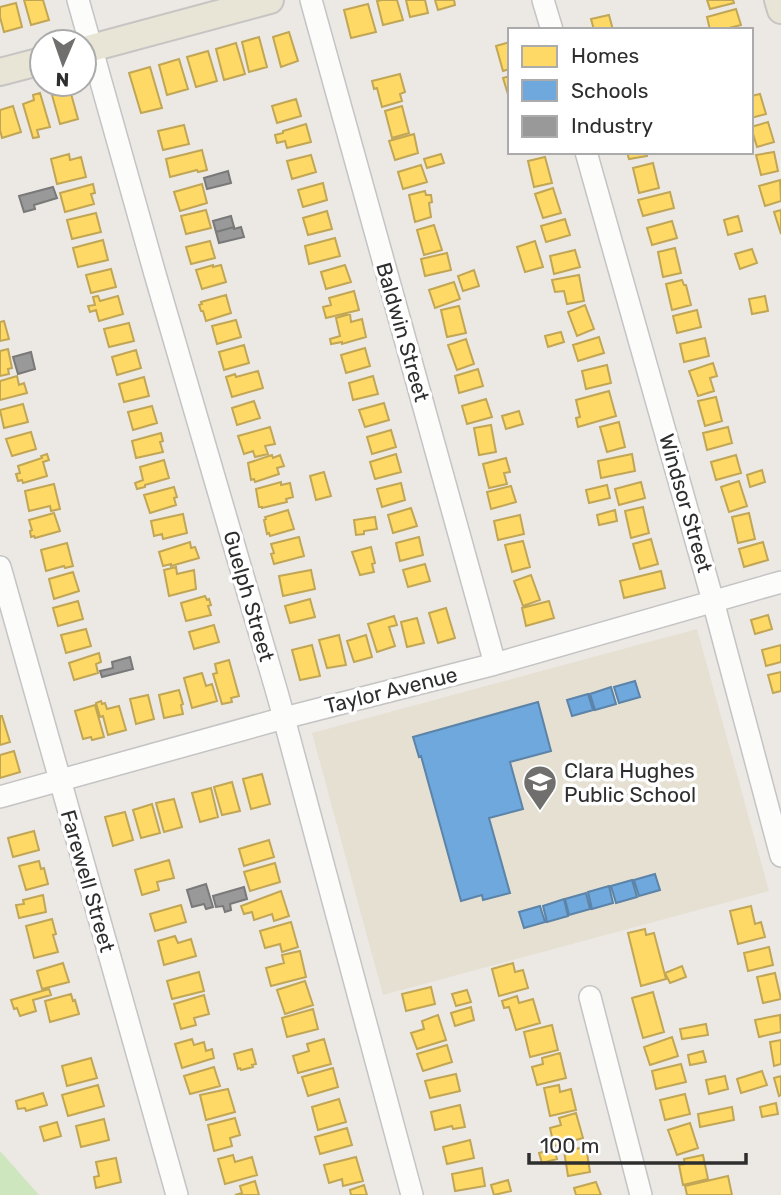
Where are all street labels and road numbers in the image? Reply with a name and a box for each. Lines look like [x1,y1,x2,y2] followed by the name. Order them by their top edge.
[371,259,435,405] street label: Baldwin Street
[654,431,718,575] street label: Windsor Street
[218,528,280,664] street label: Guelph Street
[322,661,460,719] street label: Taylor Avenue
[56,807,120,955] street label: Farewell Street

